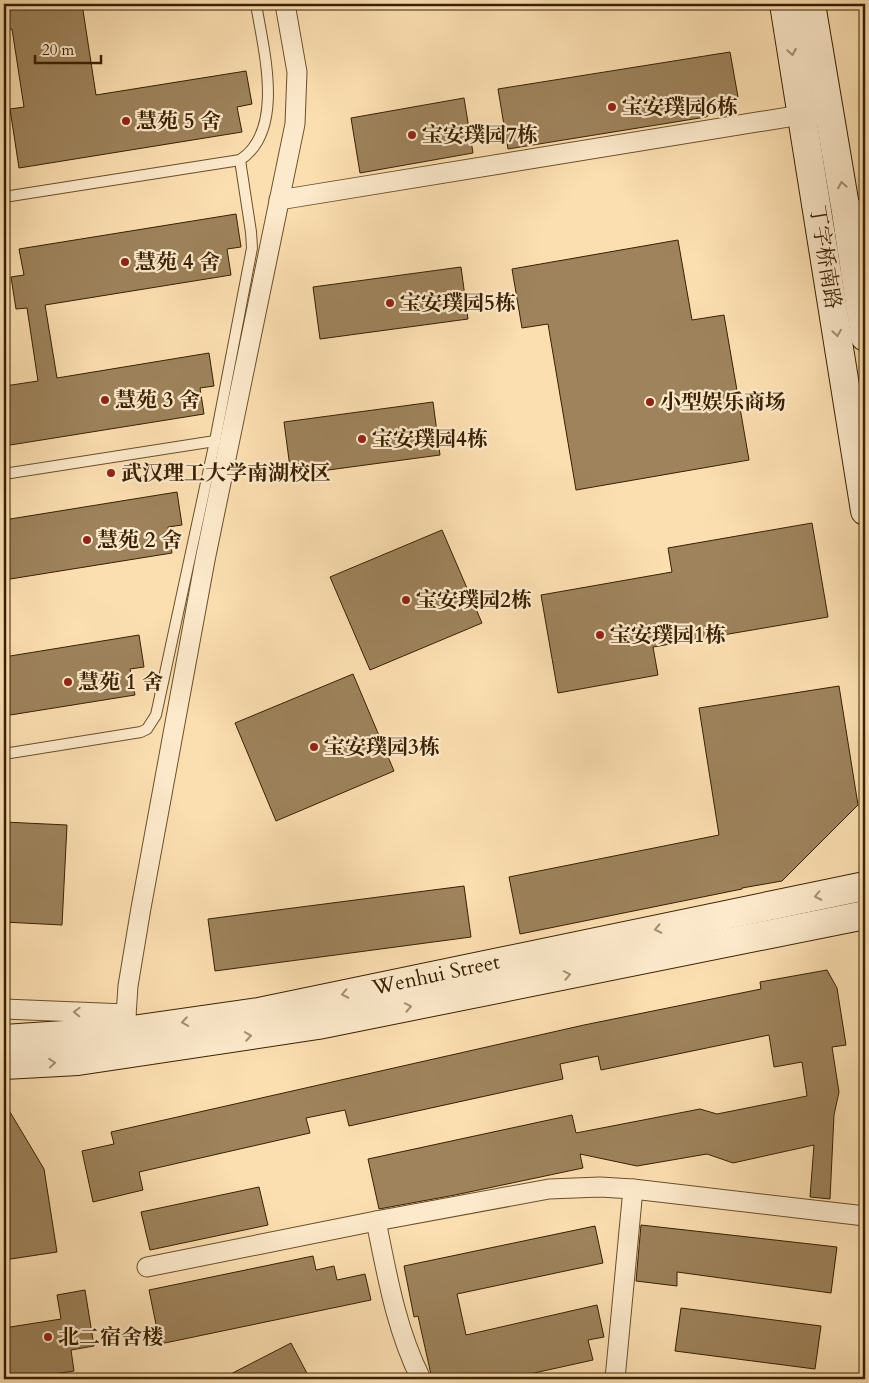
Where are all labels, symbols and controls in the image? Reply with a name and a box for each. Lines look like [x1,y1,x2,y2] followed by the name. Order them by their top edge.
[35,32,101,64] scale bar
[42,40,74,60] text: 20 m
[786,47,796,56] one-way arrow
[622,93,738,122] place label: 宝安璞园6栋
[606,101,618,113] marker: 宝安璞园6栋
[136,107,221,136] place label: 慧苑 5 舍
[120,115,132,127] marker: 慧苑 5 舍
[422,121,538,150] place label: 宝安璞园7栋
[406,129,418,141] marker: 宝安璞园7栋
[837,181,847,190] one-way arrow
[802,203,848,311] street label: 丁字桥南路
[135,248,220,277] place label: 慧苑 4 舍
[119,256,131,268] marker: 慧苑 4 舍
[400,289,516,318] place label: 宝安璞园5栋
[384,297,396,309] marker: 宝安璞园5栋
[831,330,842,338] one-way arrow
[115,386,200,415] place label: 慧苑 3 舍
[660,388,786,417] place label: 小型娱乐商场
[99,394,111,406] marker: 慧苑 3 舍
[644,396,656,408] marker: 小型娱乐商场
[372,425,488,454] place label: 宝安璞园4栋
[356,433,368,445] marker: 宝安璞园4栋
[121,459,331,488] place label: 武汉理工大学南湖校区
[105,467,117,479] marker: 武汉理工大学南湖校区
[97,526,182,555] place label: 慧苑 2 舍
[81,534,93,546] marker: 慧苑 2 舍
[416,586,532,615] place label: 宝安璞园2栋
[400,594,412,606] marker: 宝安璞园2栋
[610,621,726,650] place label: 宝安璞园1栋
[594,629,606,641] marker: 宝安璞园1栋
[78,668,163,697] place label: 慧苑 1 舍
[62,676,74,688] marker: 慧苑 1 舍
[324,733,440,762] place label: 宝安璞园3栋
[308,741,320,753] marker: 宝安璞园3栋
[813,890,822,900] one-way arrow
[654,923,663,934] one-way arrow
[369,947,503,1003] street label: Wenhui Street
[563,970,572,981] one-way arrow
[341,988,350,999] one-way arrow
[403,1002,412,1013] one-way arrow
[73,1006,81,1017] one-way arrow
[181,1016,189,1027] one-way arrow
[244,1031,252,1041] one-way arrow
[49,1057,57,1068] one-way arrow
[58,1323,163,1352] place label: 北二宿舍楼
[42,1331,54,1343] marker: 北二宿舍楼

